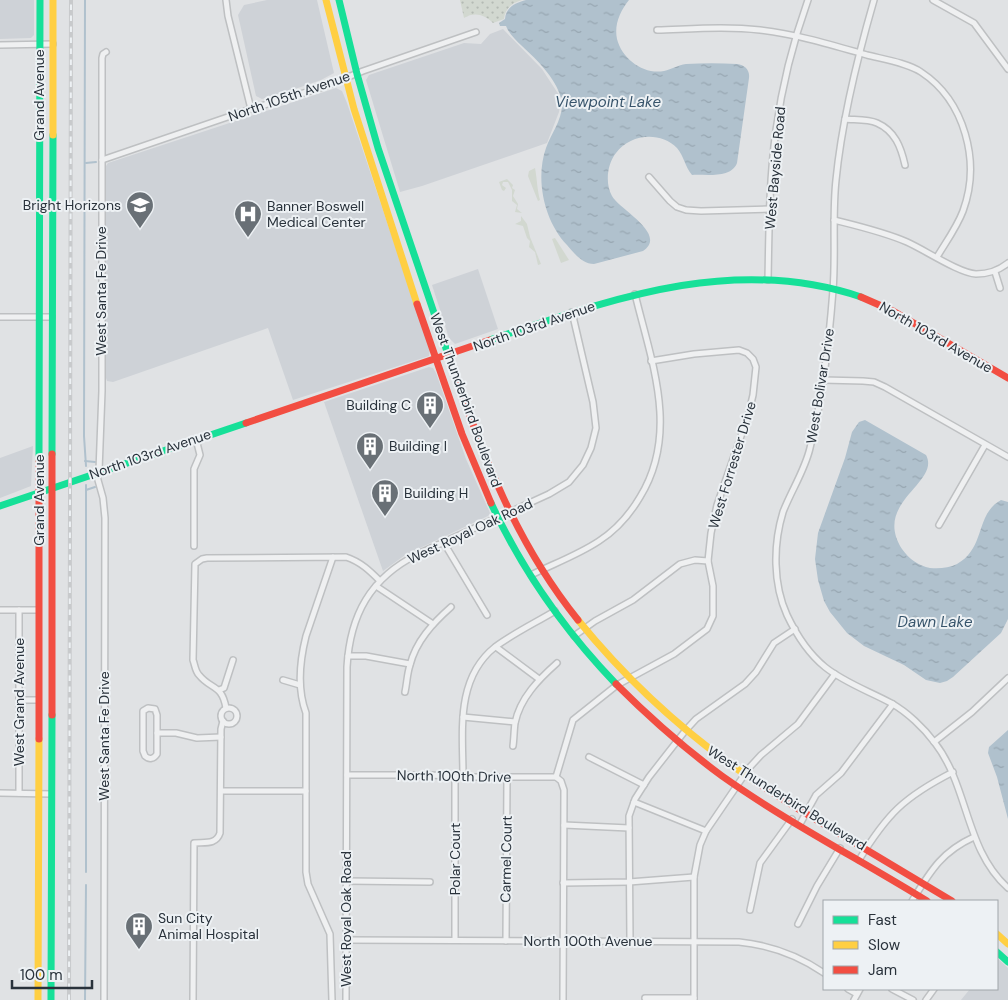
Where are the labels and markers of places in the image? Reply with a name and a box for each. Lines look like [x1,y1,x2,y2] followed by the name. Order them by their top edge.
[125,190,155,229] school or university icon: Bright Horizons
[23,196,121,214] place label: Bright Horizons
[267,197,366,231] place label: Banner Boswell Medical Center
[233,199,263,238] hospital icon: Banner Boswell Medical Center
[415,390,445,429] building icon: Building C
[346,396,411,414] place label: Building C
[355,431,385,470] building icon: Building I
[389,437,447,455] place label: Building I
[370,478,400,517] building icon: Building H
[404,484,468,502] place label: Building H
[158,909,259,943] place label: Sun City Animal Hospital
[124,911,154,950] building icon: Sun City Animal Hospital

